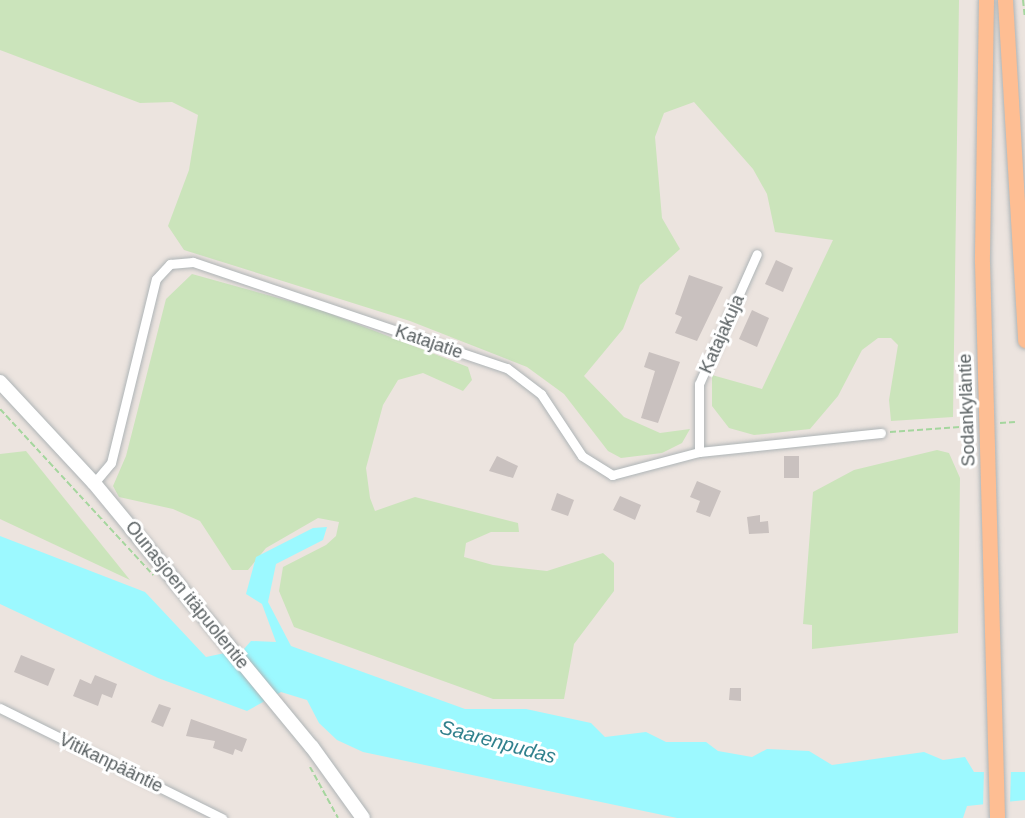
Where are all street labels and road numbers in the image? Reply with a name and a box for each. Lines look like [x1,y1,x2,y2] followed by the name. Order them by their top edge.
[695,291,749,377] street label: Katajakuja
[392,320,466,364] street label: Katajatie
[954,353,980,467] street label: Sodankyläntie
[121,517,253,673] street label: Ounasjoen itäpuolentie
[56,729,166,797] street label: Vitikanpääntie

